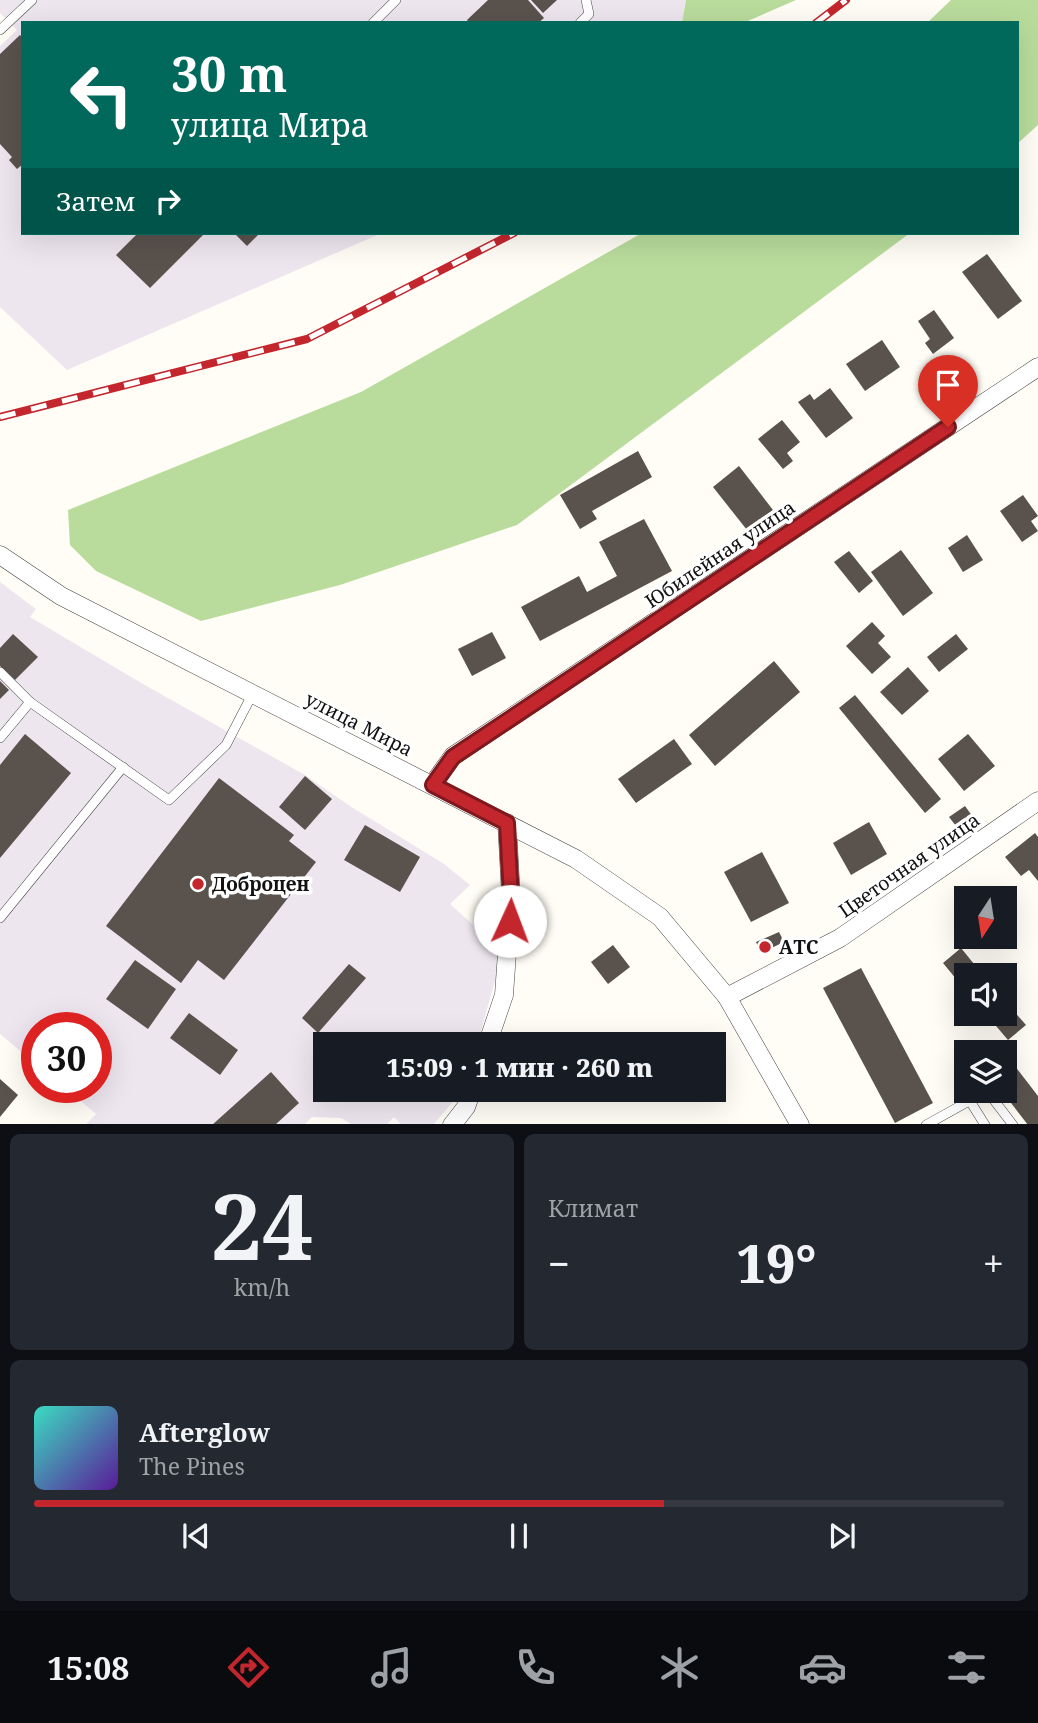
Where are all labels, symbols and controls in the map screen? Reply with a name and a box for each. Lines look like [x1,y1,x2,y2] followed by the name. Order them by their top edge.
[171,40,287,106] text: 30 m
[56,49,147,140] icon: left
[171,103,369,146] text: улица Мира
[149,182,187,220] icon: right
[56,183,135,219] text: Затем
[918,355,978,427] pin
[929,366,967,404] icon: arrive
[640,494,800,614] street label: Юбилейная улица
[301,686,417,762] street label: улица Мира
[833,807,985,923] street label: Цветочная улица
[212,871,310,897] place label: Доброцен
[190,876,206,892] marker: Доброцен
[473,884,547,958] position arrow
[954,886,1017,948] north arrow
[954,886,1017,1103] map controls
[779,934,819,960] place label: АТС
[757,939,773,955] marker: АТС
[954,963,1017,1026] button: sound
[21,1012,112,1103] speed limit sign: 30
[954,1040,1017,1103] button: layers
[386,1049,653,1085] text: 15:09 · 1 мин · 260 m
[211,1163,313,1287] text: 24
[548,1192,638,1224] text: Климат
[736,1227,816,1298] text: 19°
[548,1237,570,1289] text: −
[983,1237,1004,1289] text: +
[234,1271,290,1303] text: km/h
[139,1414,270,1450] text: Afterglow
[139,1450,245,1482] text: The Pines
[177,1517,215,1555] icon: previous
[500,1517,538,1555] icon: pause
[823,1517,861,1555] icon: next
[224,1643,273,1692] icon: directions
[367,1643,416,1692] icon: music
[511,1643,560,1692] icon: phone
[655,1643,704,1692] icon: climate
[798,1643,847,1692] icon: car
[942,1643,991,1692] icon: filters
[47,1646,129,1689] text: 15:08

